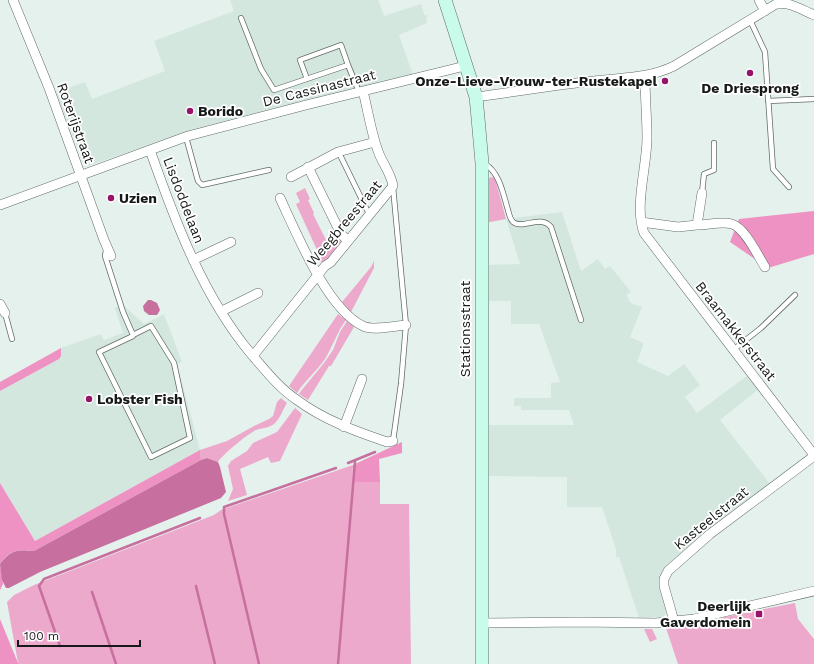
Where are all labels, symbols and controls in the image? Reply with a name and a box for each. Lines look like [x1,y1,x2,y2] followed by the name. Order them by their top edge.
[261,66,377,110] street label: De Cassinastraat
[745,68,755,78] marker: De Driesprong
[415,73,657,89] place label: Onze-Lieve-Vrouw-ter-Rustekapel
[660,76,670,86] marker: Onze-Lieve-Vrouw-ter-Rustekapel
[54,80,98,166] street label: Roterijstraat
[701,80,799,96] place label: De Driesprong
[198,103,243,119] place label: Borido
[185,106,195,116] marker: Borido
[160,155,208,245] street label: Lisdoddelaan
[303,177,385,269] street label: Weegbreestraat
[119,190,157,206] place label: Uzien
[106,193,116,203] marker: Uzien
[692,278,780,384] street label: Braamakkerstraat
[457,281,473,377] street label: Stationsstraat
[97,391,183,407] place label: Lobster Fish
[84,394,94,404] marker: Lobster Fish
[671,483,751,553] street label: Kasteelstraat
[660,598,751,630] place label: Deerlijk Gaverdomein
[754,609,764,619] marker: Deerlijk Gaverdomein
[18,622,140,648] scale bar
[24,629,59,643] text: 100 m

